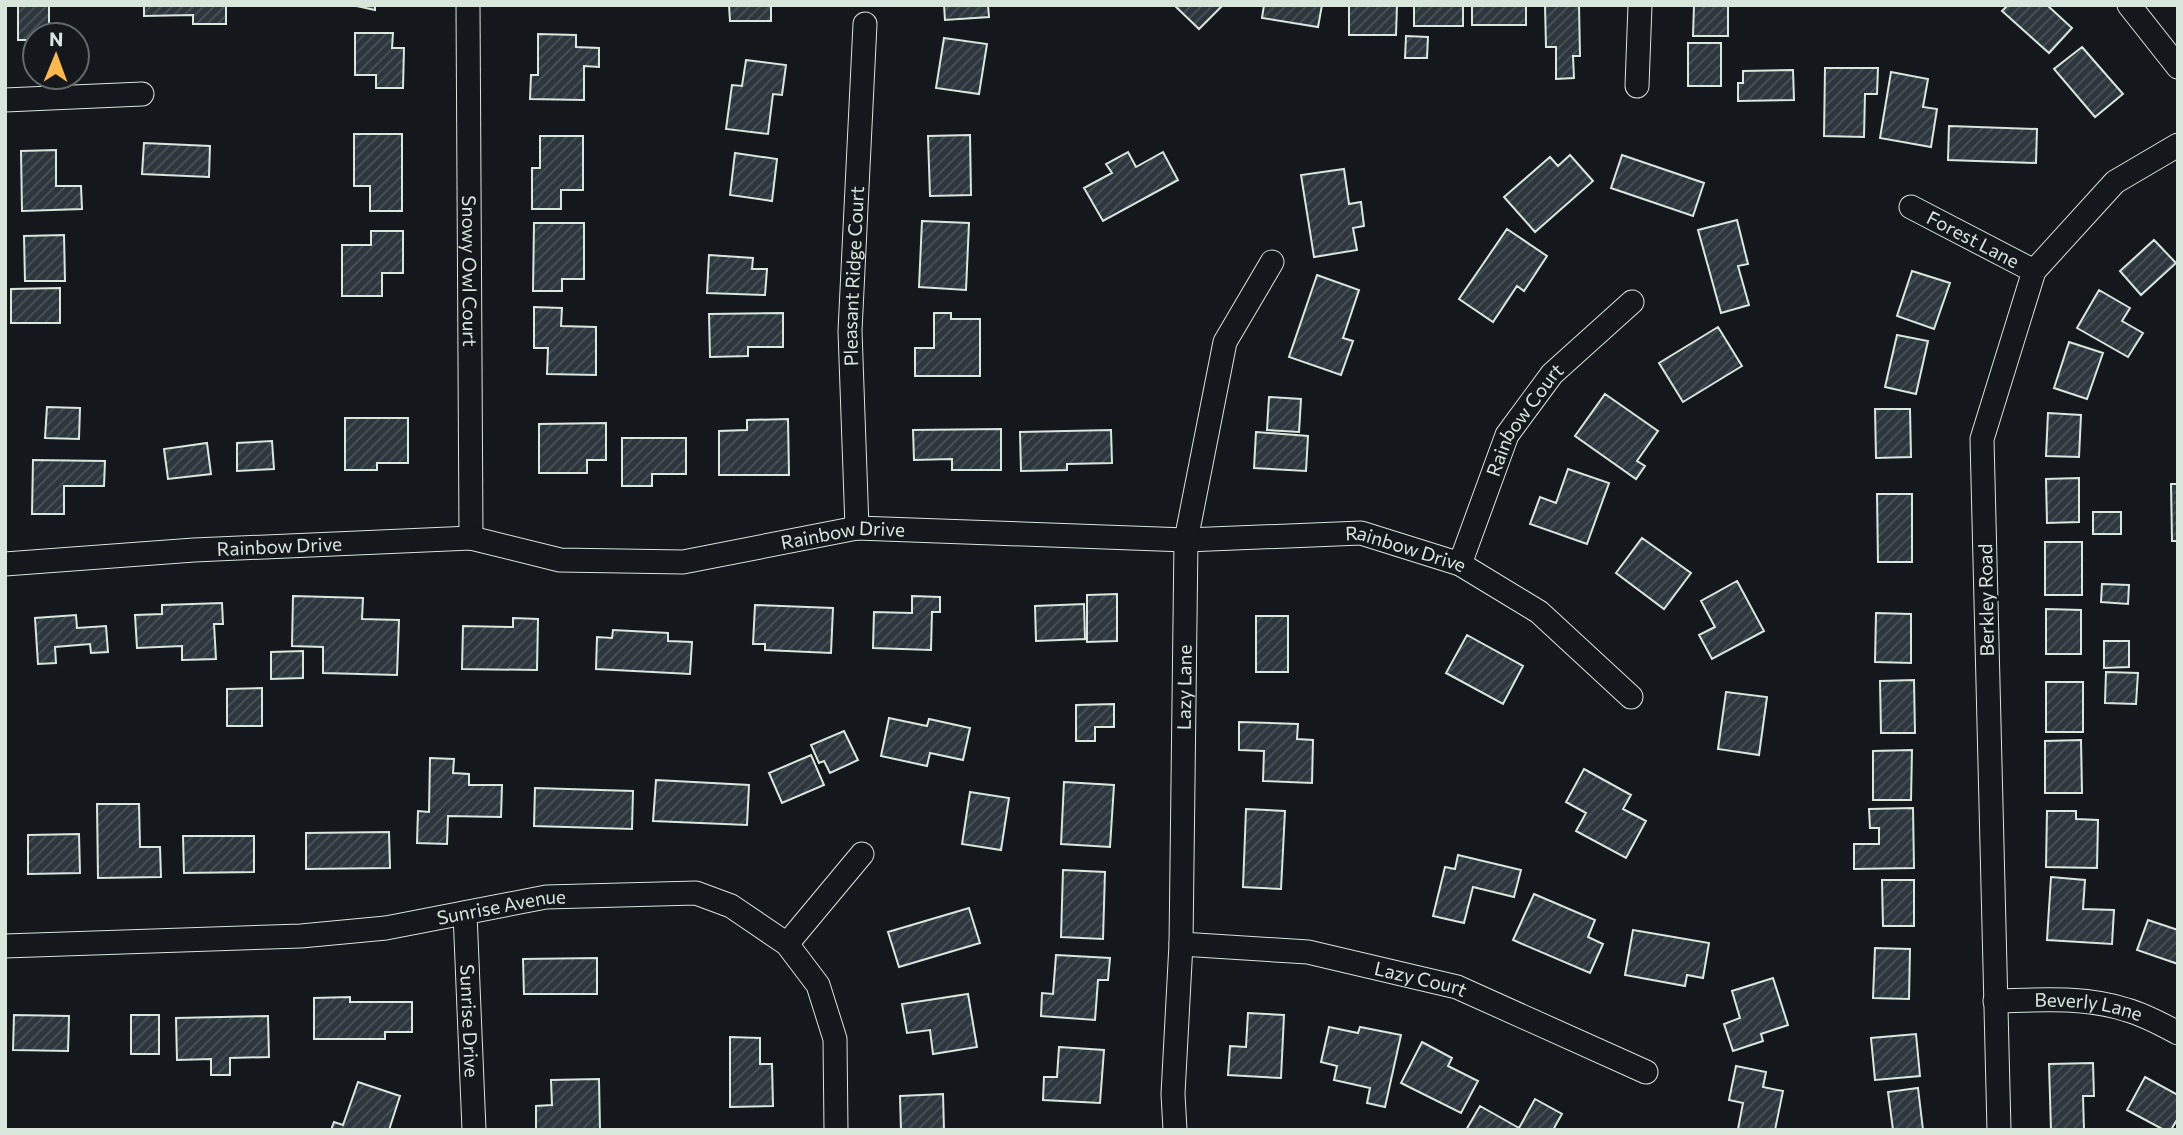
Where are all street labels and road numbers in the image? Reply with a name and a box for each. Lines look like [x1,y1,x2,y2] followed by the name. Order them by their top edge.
[838,185,868,367] street label: Pleasant Ridge Court
[458,195,482,347] street label: Snowy Owl Court
[1923,205,2023,272] street label: Forest Lane
[1481,358,1568,479] street label: Rainbow Court
[779,516,905,554] street label: Rainbow Drive
[1345,521,1471,576] street label: Rainbow Drive
[216,532,343,560] street label: Rainbow Drive
[1973,544,1998,657] street label: Berkley Road
[1172,644,1196,730] street label: Lazy Lane
[435,884,566,929] street label: Sunrise Avenue
[1372,956,1471,1001] street label: Lazy Court
[456,964,484,1078] street label: Sunrise Drive
[2034,988,2146,1025] street label: Beverly Lane

